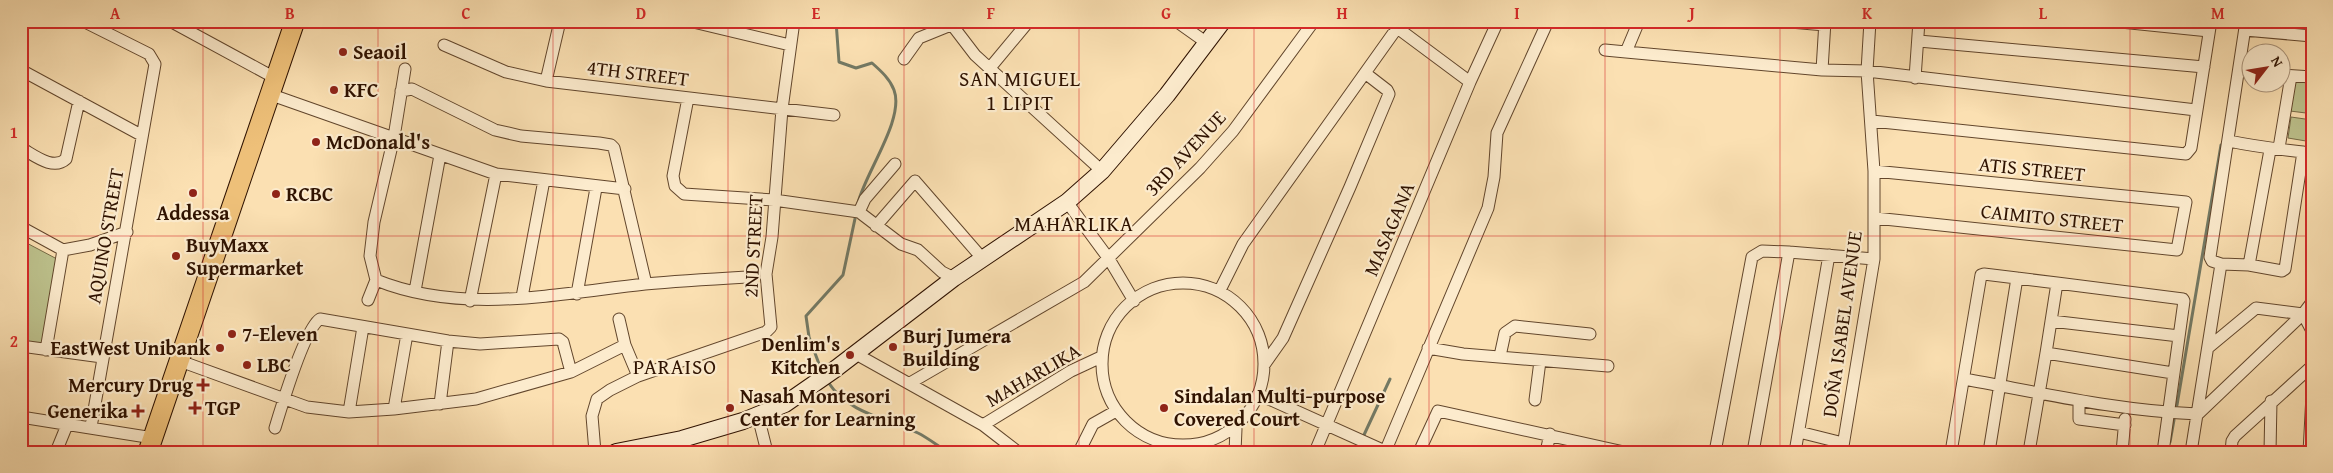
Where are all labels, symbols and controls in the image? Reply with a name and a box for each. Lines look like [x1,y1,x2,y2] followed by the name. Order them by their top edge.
[110,1,121,25] text: A
[285,1,295,25] text: B
[461,1,471,25] text: C
[636,1,646,25] text: D
[812,1,821,25] text: E
[987,1,995,25] text: F
[1161,1,1171,25] text: G
[1336,1,1348,25] text: H
[1514,1,1520,25] text: I
[1686,1,1695,25] text: J
[1862,1,1873,25] text: K
[2039,1,2048,25] text: L
[2211,1,2225,25] text: M
[353,37,407,66] place label: Seaoil
[2240,42,2290,92] north arrow
[337,46,349,58] marker: Seaoil
[585,52,691,93] street label: 4TH STREET
[2266,52,2288,71] text: N
[959,63,1081,118] district label: SAN MIGUEL 1 LIPIT
[344,75,378,104] place label: KFC
[328,84,340,96] marker: KFC
[1137,103,1232,202] street label: 3RD AVENUE
[10,120,18,144] text: 1
[326,127,430,156] place label: McDonald's
[310,136,322,148] marker: McDonald's
[1978,149,2087,188] street label: ATIS STREET
[78,166,131,306] street label: AQUINO STREET
[1356,177,1421,280] street label: MASAGANA
[286,179,333,208] place label: RCBC
[187,187,199,199] marker: Addessa
[270,188,282,200] marker: RCBC
[735,194,770,298] street label: 2ND STREET
[1980,196,2125,239] street label: CAIMITO STREET
[157,198,230,227] place label: Addessa
[1014,208,1134,239] district label: MAHARLIKA
[1814,229,1869,419] street label: DOÑA ISABEL AVENUE
[186,230,304,282] place label: BuyMaxx Supermarket
[170,250,182,262] marker: BuyMaxx Supermarket
[242,319,318,348] place label: 7-Eleven
[903,321,1012,373] place label: Burj Jumera Building
[226,328,238,340] marker: 7-Eleven
[10,329,18,353] text: 2
[762,329,840,381] place label: Denlim's Kitchen
[50,333,211,362] place label: EastWest Unibank
[980,336,1086,413] street label: MAHARLIKA
[887,341,899,353] marker: Burj Jumera Building
[214,342,226,354] marker: EastWest Unibank
[844,349,856,361] marker: Denlim's Kitchen
[257,350,291,379] place label: LBC
[633,351,717,382] district label: PARAISO
[241,359,253,371] marker: LBC
[68,370,193,399] place label: Mercury Drug
[197,379,209,391] marker: Mercury Drug
[740,381,916,433] place label: Nasah Montesori Center for Learning
[1174,381,1385,433] place label: Sindalan Multi-purpose Covered Court
[205,393,241,422] place label: TGP
[47,396,129,425] place label: Generika
[189,402,201,414] marker: TGP
[724,402,736,414] marker: Nasah Montesori Center for Learning
[1158,402,1170,414] marker: Sindalan Multi-purpose Covered Court
[132,405,144,417] marker: Generika

